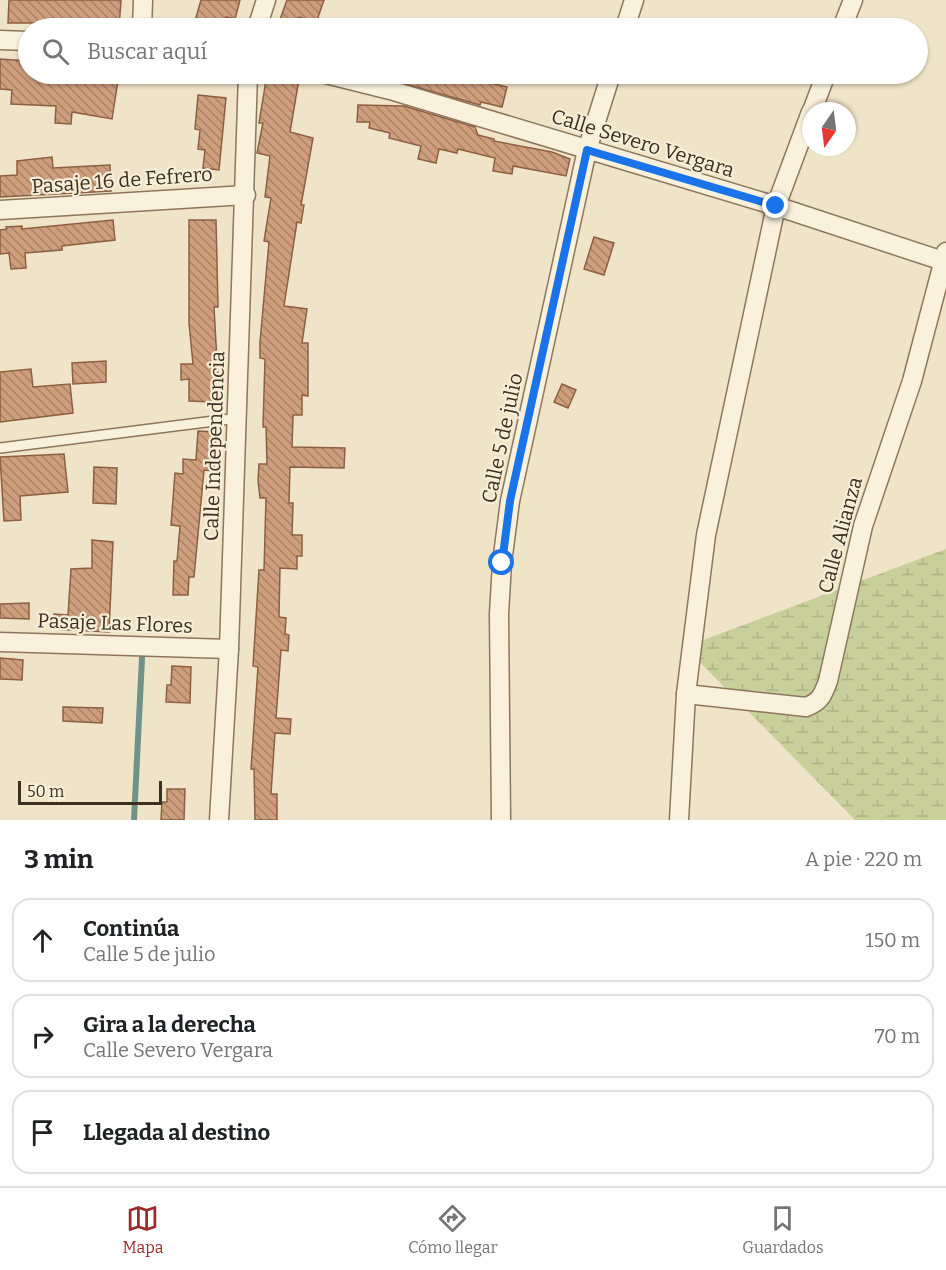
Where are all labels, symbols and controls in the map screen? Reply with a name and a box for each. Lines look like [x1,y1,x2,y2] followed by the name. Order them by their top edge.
[18,18,928,84] search box
[39,35,72,68] icon: search
[87,38,207,65] text: Buscar aquí
[802,102,856,156] north arrow
[549,104,737,182] street label: Calle Severo Vergara
[31,162,213,199] street label: Pasaje 16 de Fefrero
[762,192,788,218] route end
[199,351,229,541] street label: Calle Independencia
[476,371,528,505] street label: Calle 5 de julio
[813,474,867,596] street label: Calle Alianza
[488,549,514,575] route start
[37,608,193,639] street label: Pasaje Las Flores
[18,778,162,806] scale bar
[27,782,64,801] text: 50 m
[24,844,93,875] text: 3 min
[805,847,922,871] text: A pie · 220 m
[83,915,179,942] text: Continúa
[26,924,59,957] icon: ahead
[865,928,920,952] text: 150 m
[83,942,215,966] text: Calle 5 de julio
[83,1011,256,1038] text: Gira a la derecha
[26,1020,59,1053] icon: right
[874,1024,920,1048] text: 70 m
[83,1038,273,1062] text: Calle Severo Vergara
[26,1116,59,1149] icon: arrive
[83,1119,270,1146] text: Llegada al destino
[122,1202,163,1257] tab: Mapa
[408,1202,498,1257] tab: Cómo llegar
[742,1202,824,1257] tab: Guardados

